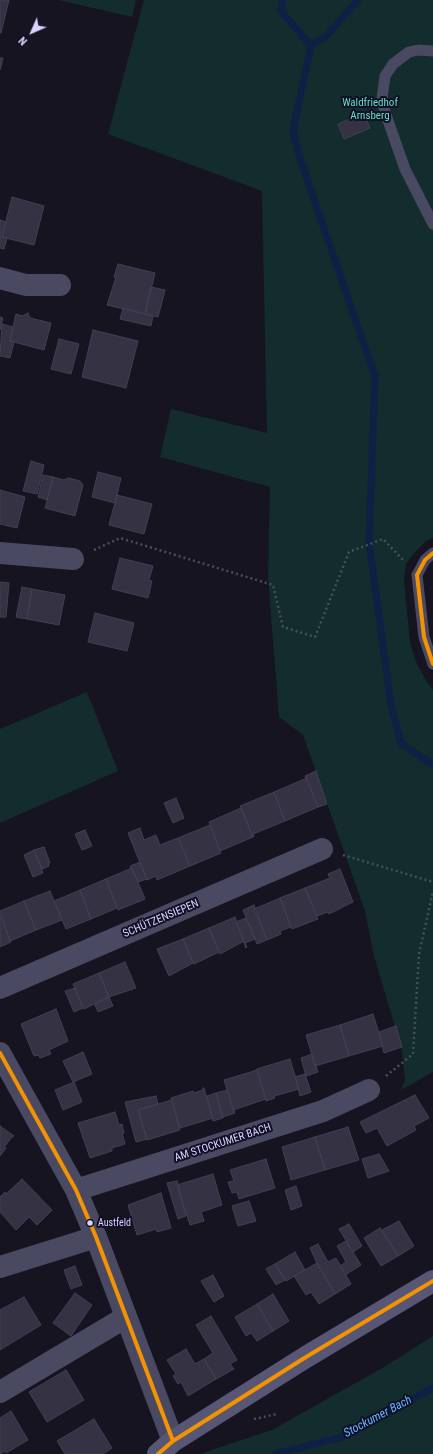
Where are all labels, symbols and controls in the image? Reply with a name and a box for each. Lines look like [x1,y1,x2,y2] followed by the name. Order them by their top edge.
[12,12,52,52] north arrow
[16,34,30,48] text: N
[342,96,398,122] park label: Waldfriedhof Arnsberg
[121,897,201,941] street label: SCHÜTZENSIEPEN
[173,1121,273,1165] street label: AM STOCKUMER BACH
[98,1217,131,1229] place label: Austfeld
[85,1218,95,1228] marker: Austfeld
[342,1393,414,1441] water label: Stockumer Bach

